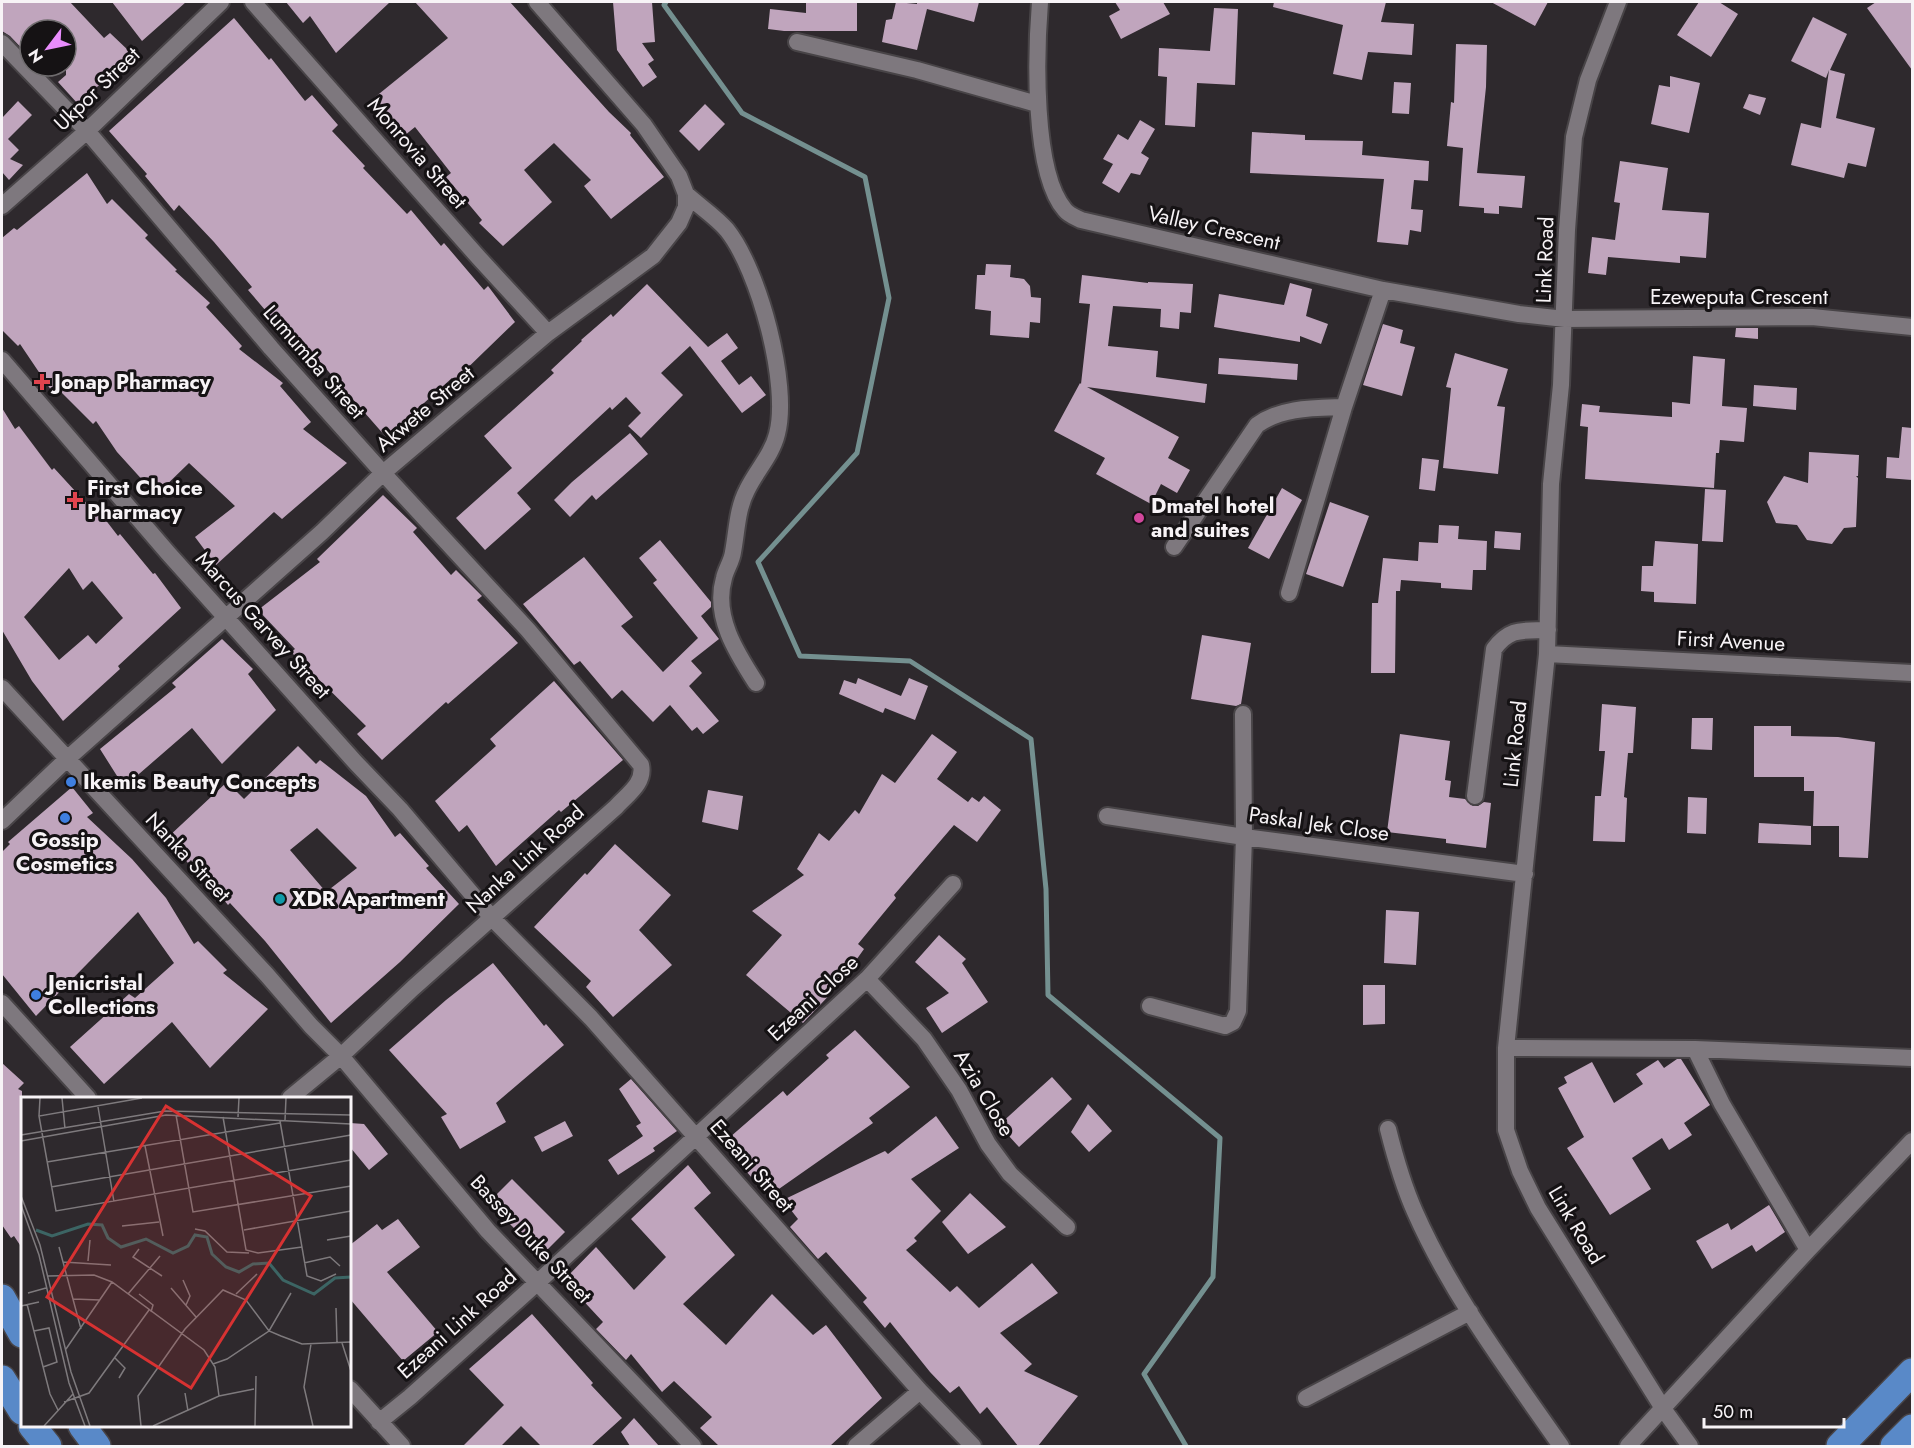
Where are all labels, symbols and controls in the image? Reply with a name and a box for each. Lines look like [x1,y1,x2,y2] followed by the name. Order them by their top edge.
[18,18,78,78] north arrow
[47,40,147,138] street label: Ukpor Street
[23,44,49,67] text: N
[360,91,474,215] street label: Monrovia Street
[1145,198,1283,258] street label: Valley Crescent
[1528,216,1562,304] street label: Link Road
[1650,282,1828,312] street label: Ezeweputa Crescent
[256,298,372,426] street label: Lumumba Street
[369,359,481,459] street label: Akwete Street
[50,367,212,397] place label: Jonap Pharmacy
[35,375,49,389] marker: Jonap Pharmacy
[87,473,203,527] place label: First Choice Pharmacy
[1151,491,1274,545] place label: Dmatel hotel and suites
[68,493,82,507] marker: First Choice Pharmacy
[1132,511,1146,525] marker: Dmatel hotel and suites
[189,545,337,705] street label: Marcus Garvey Street
[1676,623,1786,659] street label: First Avenue
[1496,699,1534,789] street label: Link Road
[83,767,317,797] place label: Ikemis Beauty Concepts
[64,775,78,789] marker: Ikemis Beauty Concepts
[459,798,591,920] street label: Nanka Link Road
[1247,799,1391,849] street label: Paskal Jek Close
[138,805,238,909] street label: Nanka Street
[58,811,72,825] marker: Gossip Cosmetics
[16,825,115,879] place label: Gossip Cosmetics
[292,884,445,914] place label: XDR Apartment
[273,892,287,906] marker: XDR Apartment
[761,948,865,1048] street label: Ezeani Close
[44,968,156,1022] place label: Jenicristal Collections
[29,988,43,1002] marker: Jenicristal Collections
[946,1044,1022,1142] street label: Azia Close
[21,1097,351,1427] inset map
[703,1113,801,1219] street label: Ezeani Street
[463,1168,599,1310] street label: Bassey Duke Street
[1541,1180,1611,1270] street label: Link Road
[391,1262,523,1386] street label: Ezeani Link Road
[1704,1391,1844,1429] scale bar
[1713,1399,1753,1425] text: 50 m

